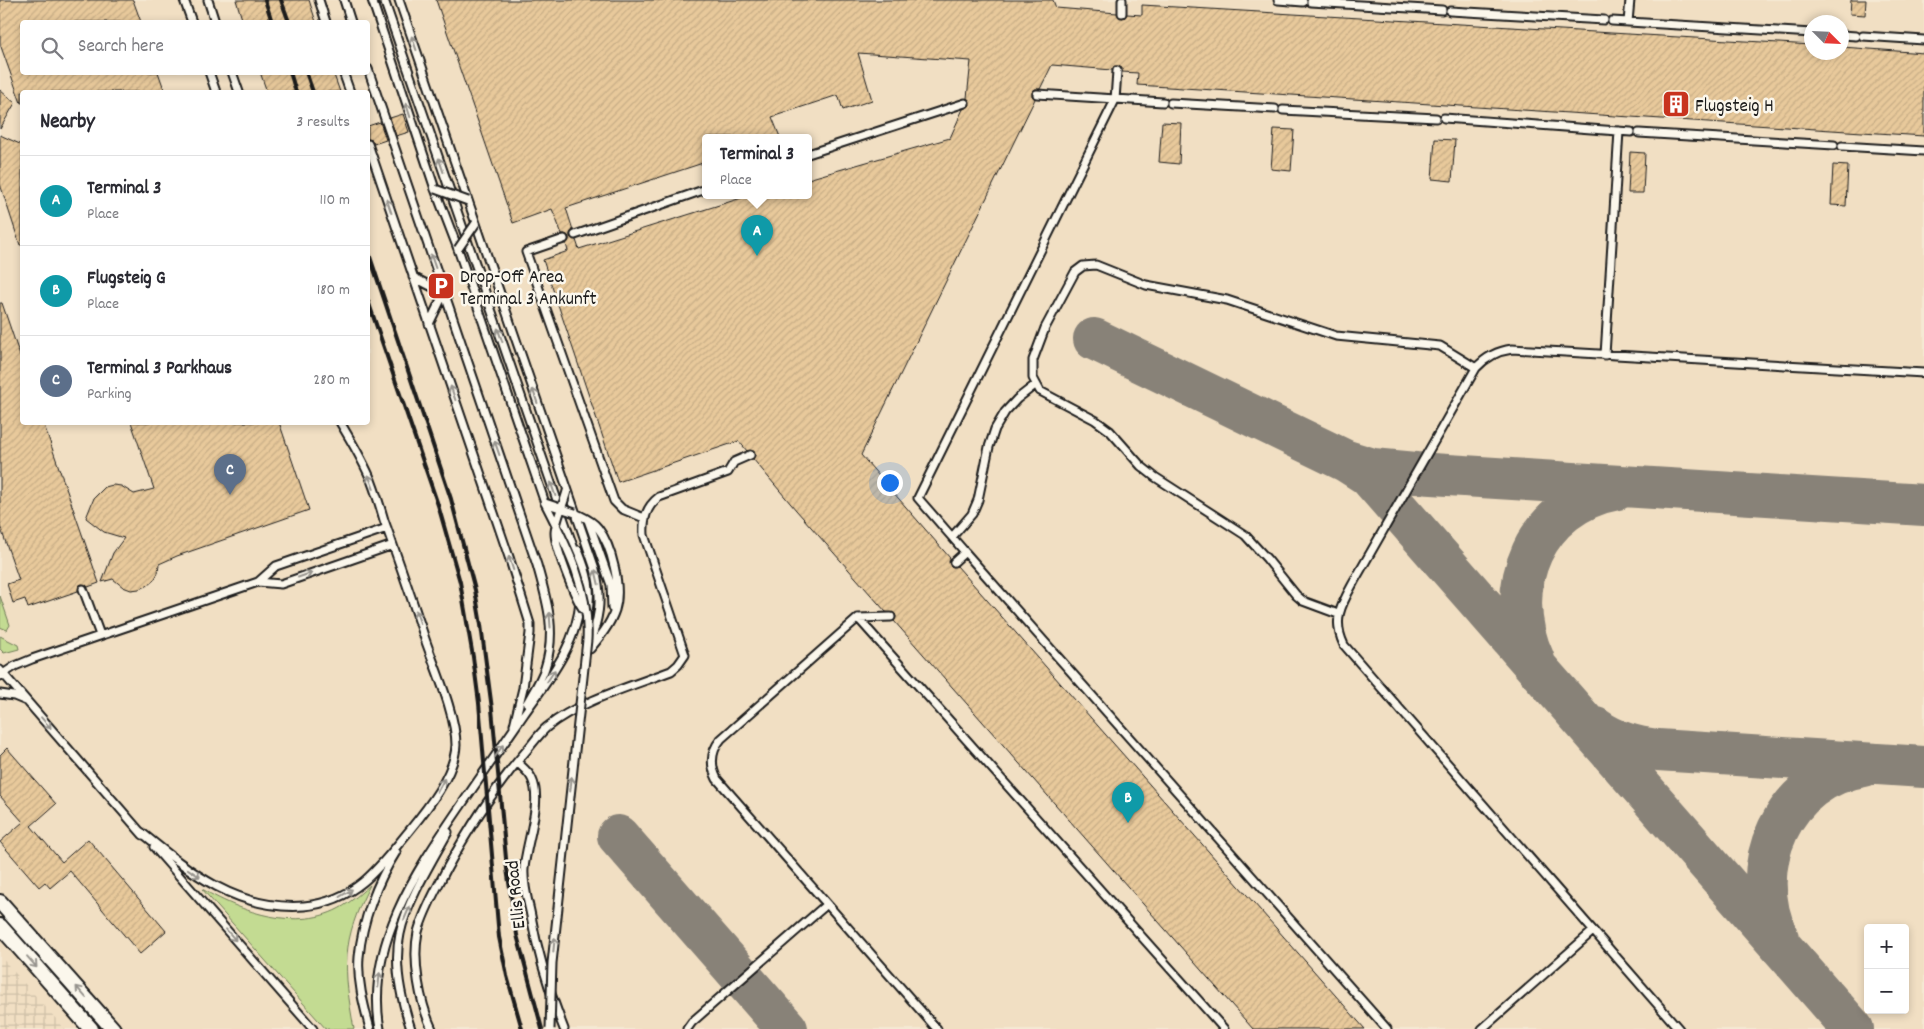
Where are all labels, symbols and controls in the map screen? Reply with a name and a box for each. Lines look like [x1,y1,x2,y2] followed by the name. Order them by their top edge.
[1804,15,1849,60] north arrow
[20,20,370,75] search box
[38,34,66,62] icon: search
[78,34,164,61] text: Search here
[409,36,418,51] one-way arrow
[1661,89,1691,119] building icon: Flugsteig H
[1695,94,1774,121] place label: Flugsteig H
[403,102,413,118] one-way arrow
[40,108,95,138] text: Nearby
[296,111,350,134] text: 3 results
[702,134,812,199] popup
[720,142,794,169] text: Terminal 3
[436,158,445,173] one-way arrow
[720,169,752,192] text: Place
[87,176,162,203] text: Terminal 3
[52,189,60,212] text: A
[320,189,350,212] text: 110 m
[383,199,393,215] one-way arrow
[87,203,119,226] text: Place
[741,215,773,256] pin: A
[428,254,437,269] one-way arrow
[460,265,597,314] place label: Drop-Off Area Terminal 3 Ankunft
[87,266,166,293] text: Flugsteig G
[426,271,456,301] parking icon: Drop-Off Area Terminal 3 Ankunft
[52,279,60,302] text: B
[317,279,350,302] text: 180 m
[87,293,119,316] text: Place
[495,328,504,343] one-way arrow
[87,356,232,383] text: Terminal 3 Parkhaus
[52,369,60,392] text: C
[313,369,350,392] text: 280 m
[87,383,132,406] text: Parking
[448,386,457,401] one-way arrow
[529,388,539,404] one-way arrow
[492,441,501,456] one-way arrow
[214,454,246,495] pin: C
[877,470,903,496] your location
[366,474,375,490] one-way arrow
[548,481,557,497] one-way arrow
[506,556,515,572] one-way arrow
[592,569,601,585] one-way arrow
[297,570,313,580] one-way arrow
[413,609,422,625] one-way arrow
[546,612,555,628] one-way arrow
[546,669,556,683] one-way arrow
[41,716,52,729] one-way arrow
[494,744,504,758] one-way arrow
[566,776,576,792] one-way arrow
[437,778,447,792] one-way arrow
[1112,782,1144,823] pin: B
[500,859,535,930] street label: Ellis Road
[187,868,201,878] one-way arrow
[339,887,353,897] one-way arrow
[403,906,412,921] one-way arrow
[1864,924,1909,1014] map controls
[1864,924,1909,969] button: +
[225,928,236,941] one-way arrow
[549,938,559,954] one-way arrow
[26,956,38,969] one-way arrow
[1864,969,1909,1014] button: −
[374,973,384,989] one-way arrow
[75,986,86,999] one-way arrow

